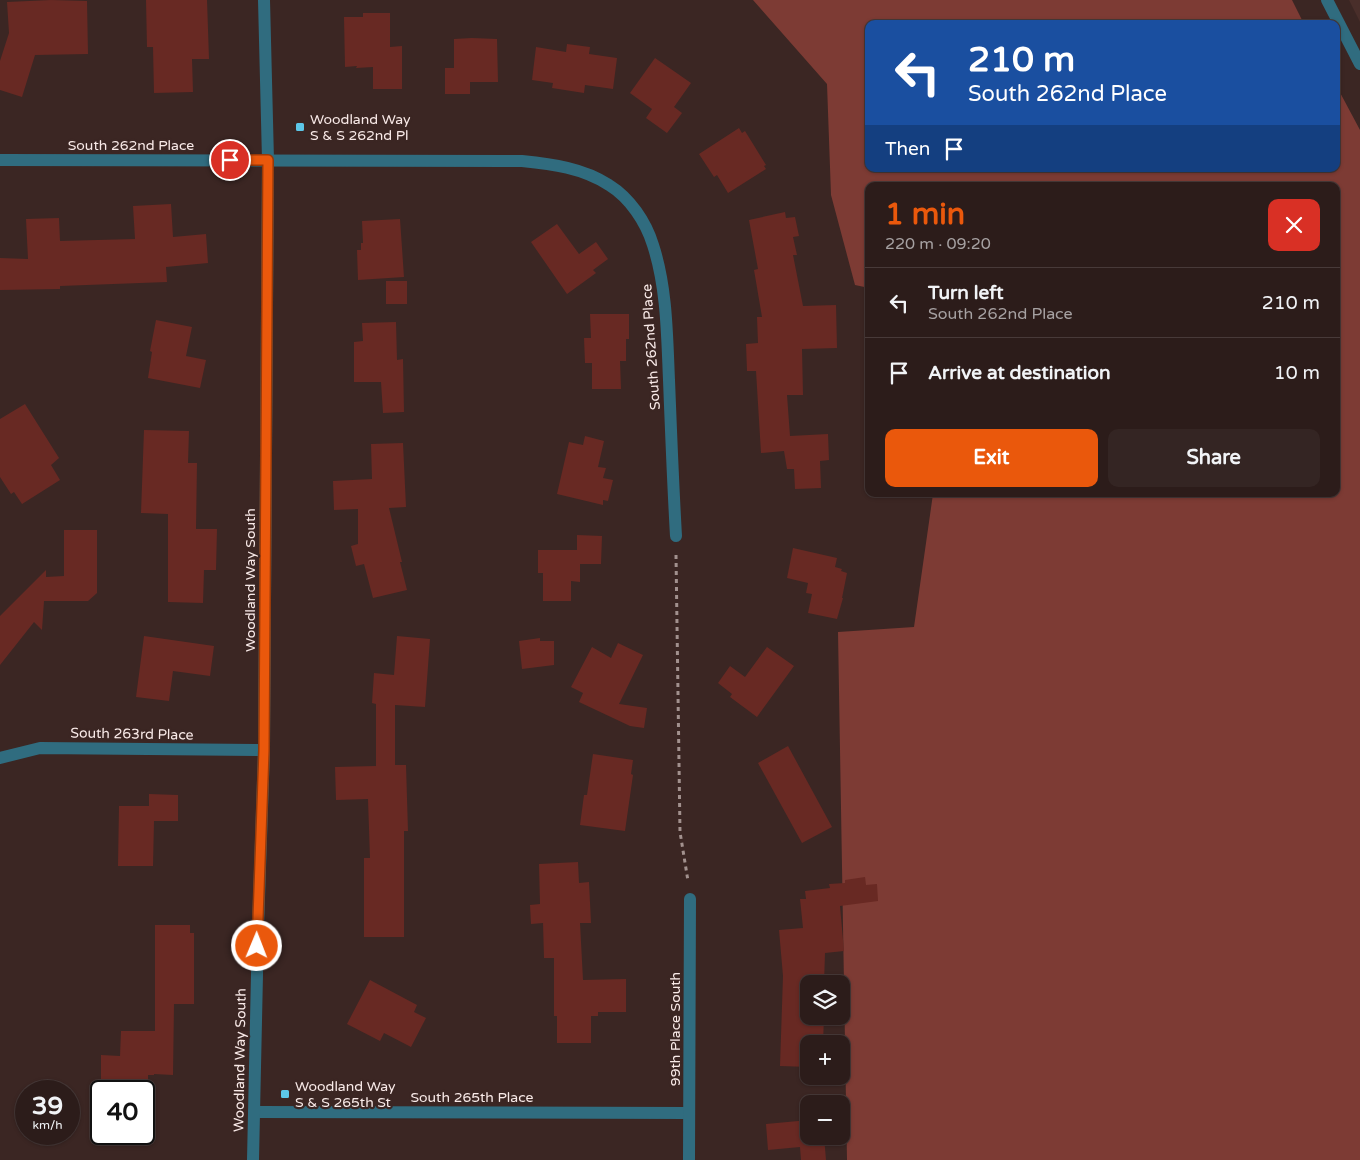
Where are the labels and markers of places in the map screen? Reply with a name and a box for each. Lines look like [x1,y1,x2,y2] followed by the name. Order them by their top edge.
[310,111,411,144] place label: Woodland Way S & S 262nd Pl
[294,121,306,133] marker: Woodland Way S & S 262nd Pl
[209,139,251,181] pin
[295,1078,396,1111] place label: Woodland Way S & S 265th St
[279,1088,291,1100] marker: Woodland Way S & S 265th St

